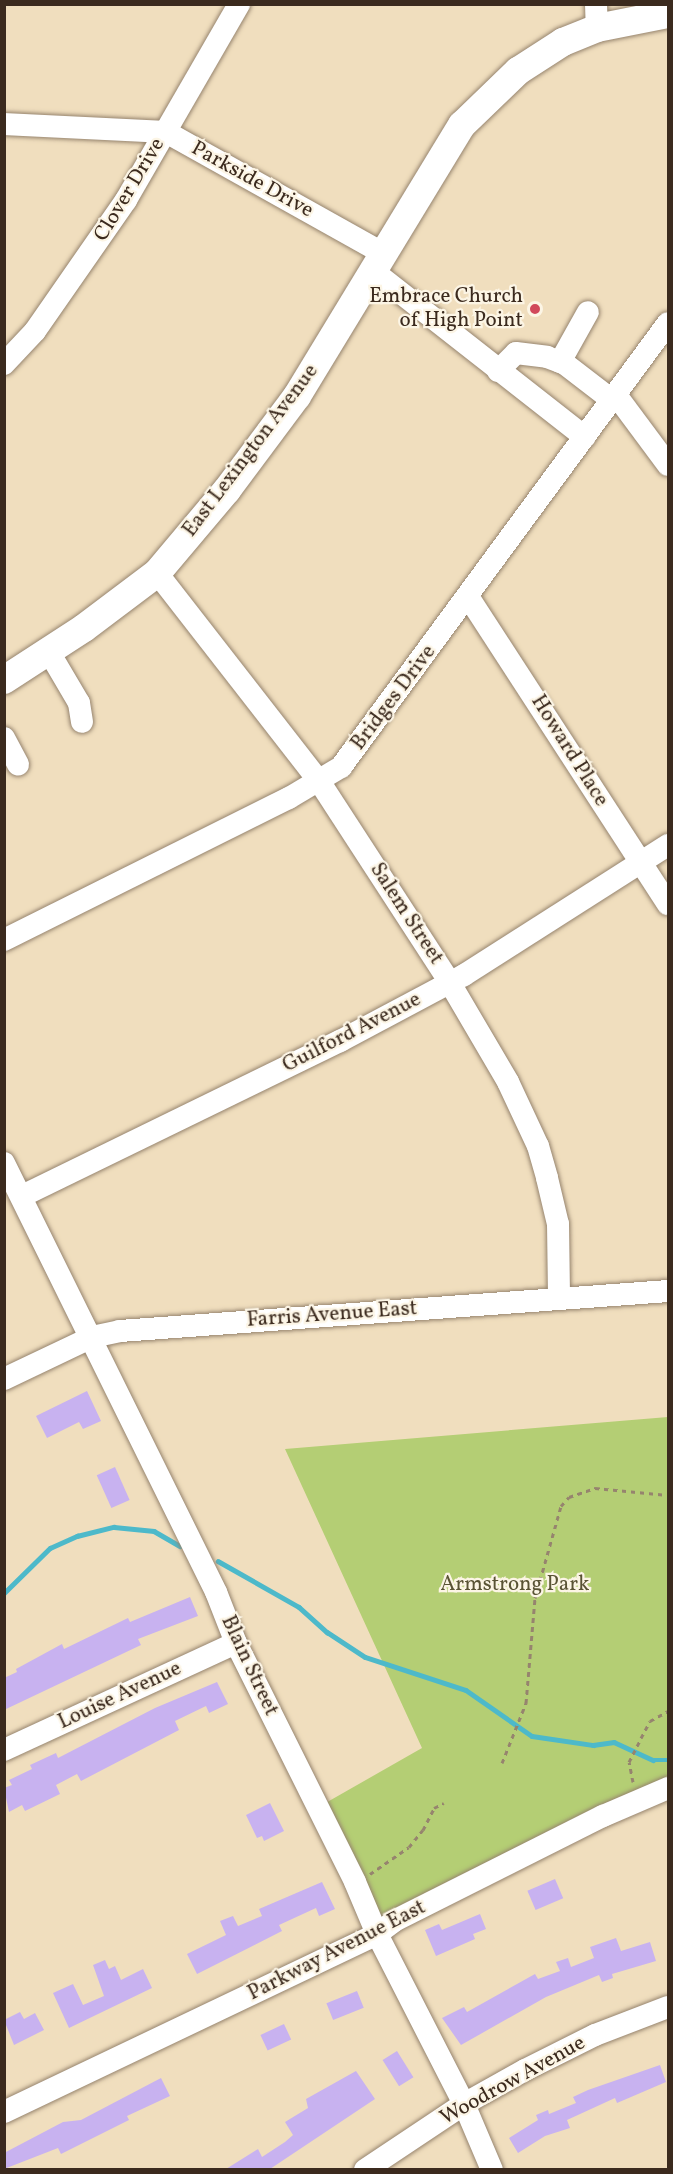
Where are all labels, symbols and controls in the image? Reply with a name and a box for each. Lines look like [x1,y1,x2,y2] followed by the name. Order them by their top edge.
[89,134,171,246] street label: Clover Drive
[187,136,317,224] street label: Parkside Drive
[369,284,523,334] place label: Embrace Church of High Point
[528,302,542,316] marker: Embrace Church of High Point
[178,360,324,542] street label: East Lexington Avenue
[346,640,442,756] street label: Bridges Drive
[525,691,613,811] street label: Howard Place
[364,858,448,970] street label: Salem Street
[279,987,425,1079] street label: Guilford Avenue
[246,1296,418,1334] street label: Farris Avenue East
[441,1572,589,1598] park label: Armstrong Park
[215,1612,283,1720] street label: Blain Street
[54,1656,186,1736] street label: Louise Avenue
[244,1895,430,2007] street label: Parkway Avenue East
[436,2031,590,2131] street label: Woodrow Avenue

